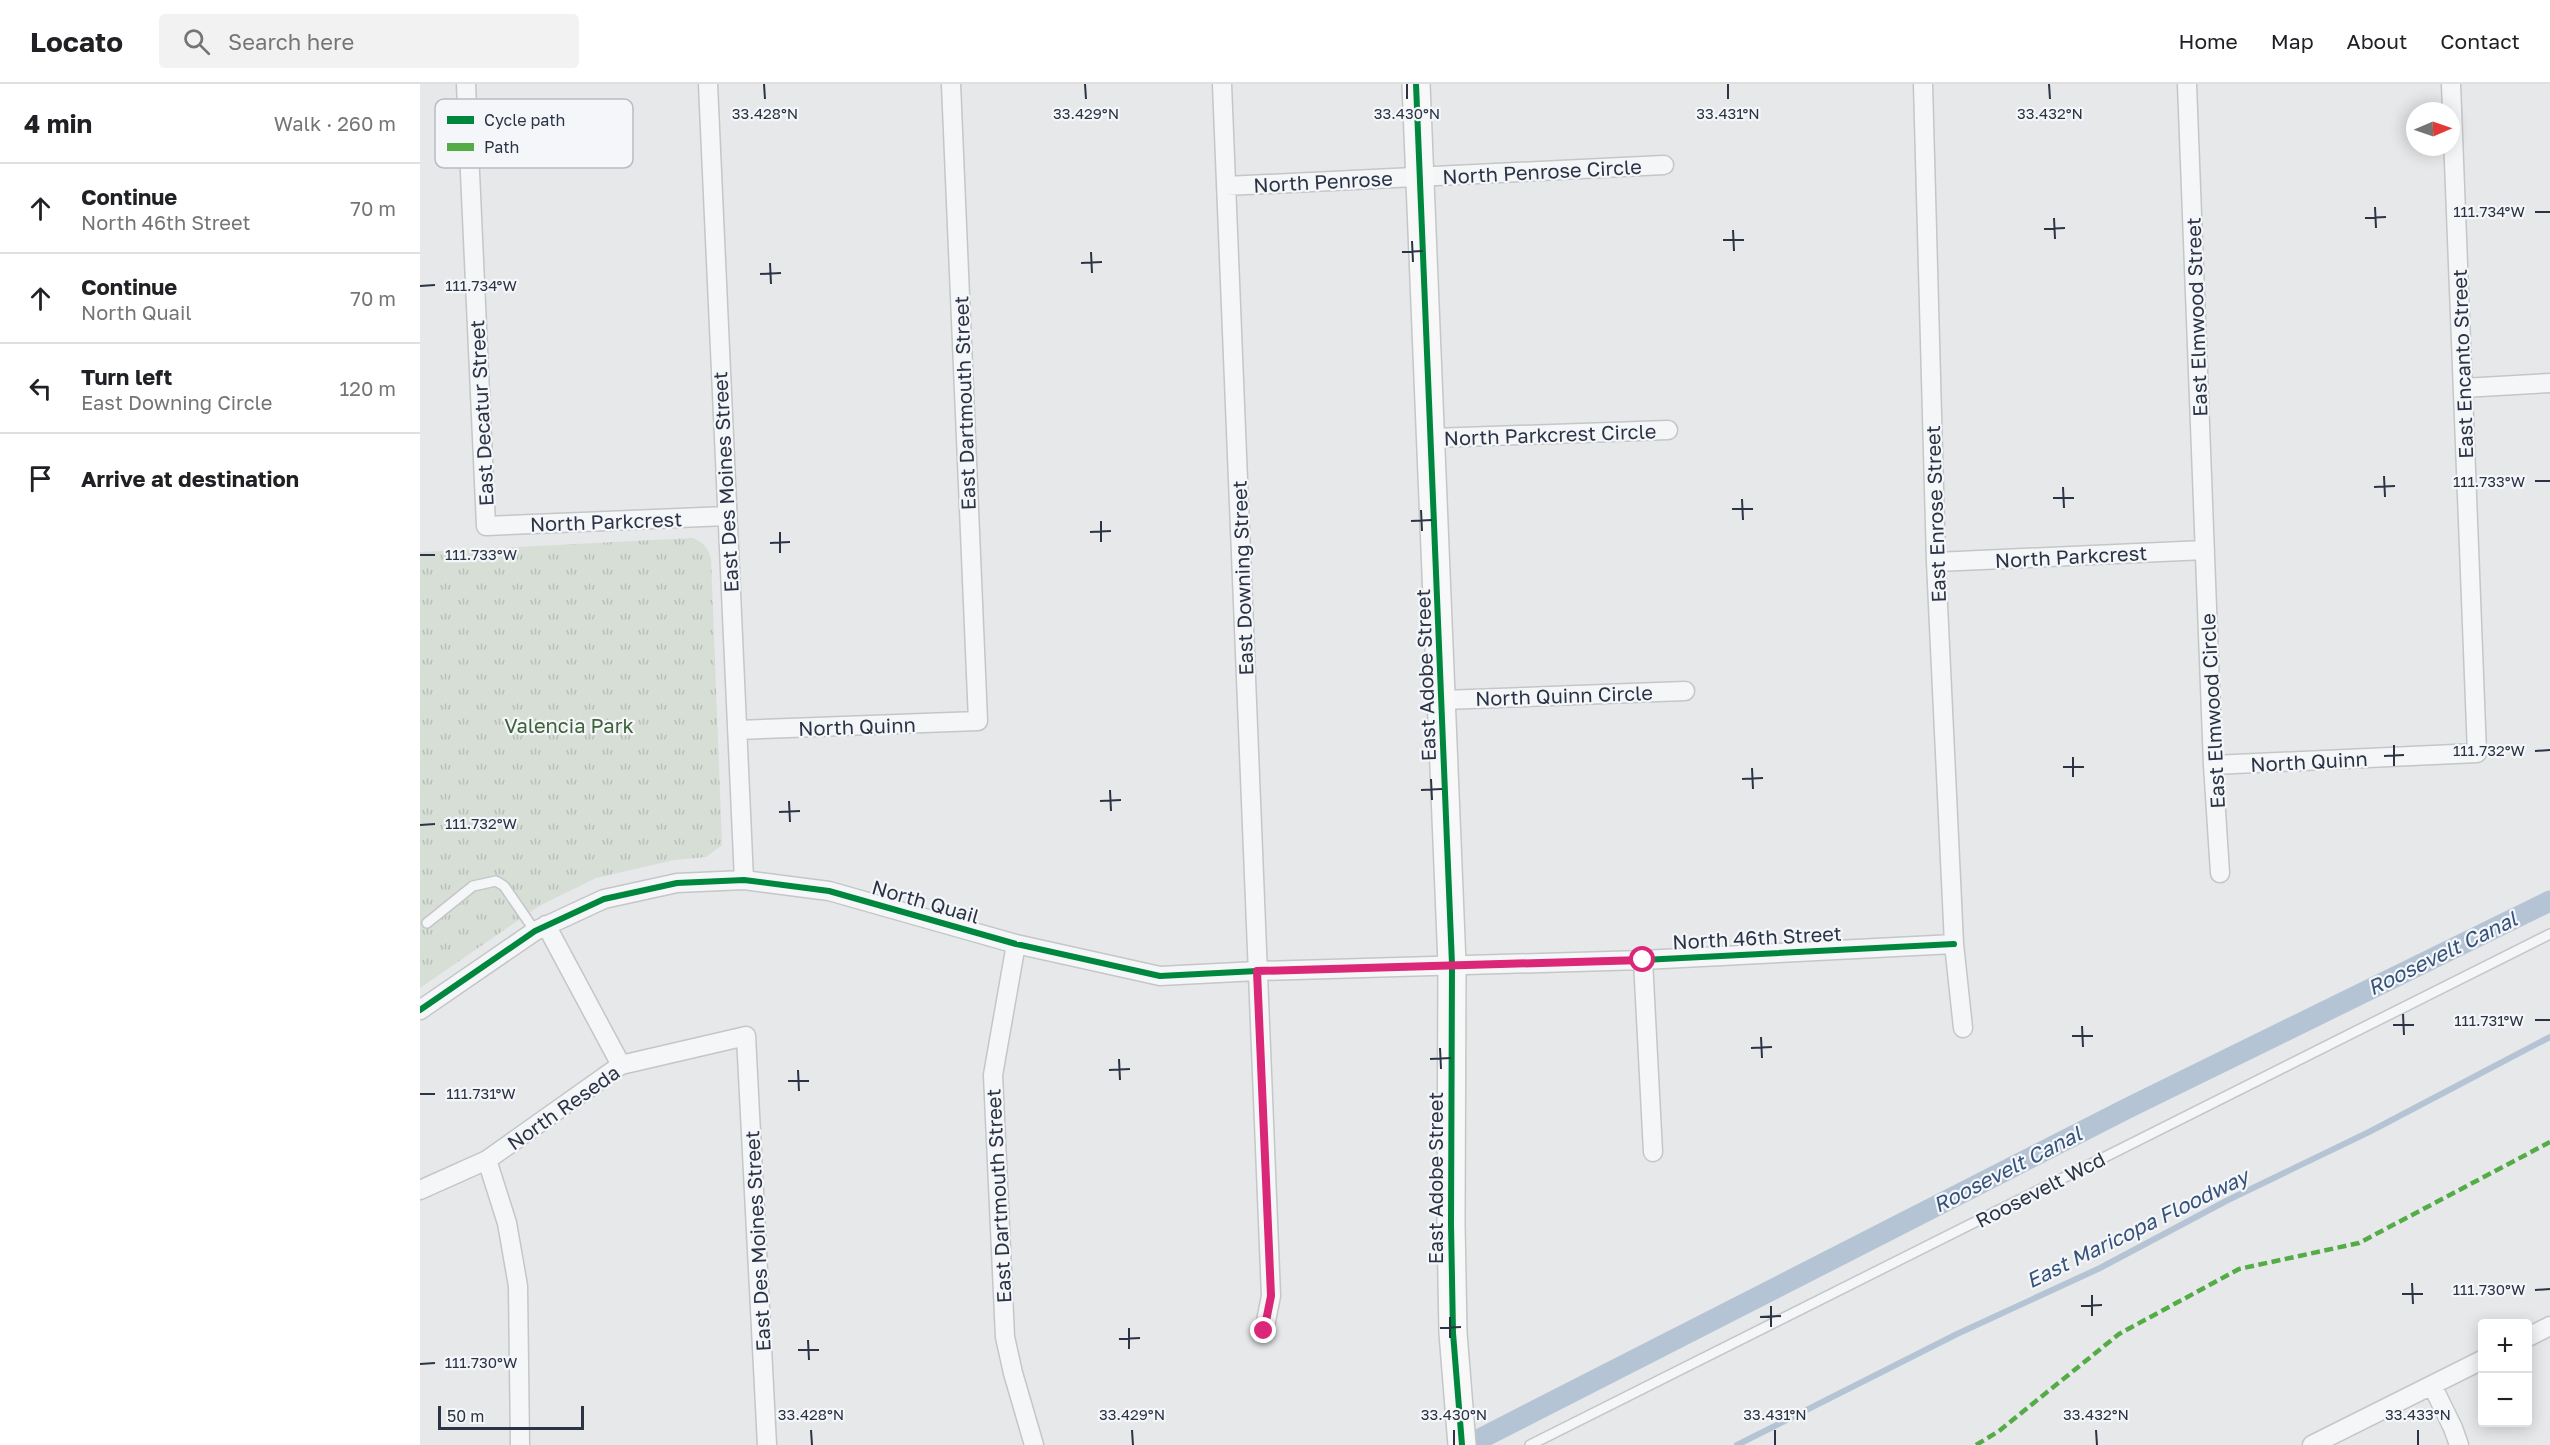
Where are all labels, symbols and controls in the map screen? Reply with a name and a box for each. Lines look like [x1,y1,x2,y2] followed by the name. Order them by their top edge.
[159,14,579,68] search box
[30,25,123,58] text: Locato
[180,25,213,58] icon: search
[228,28,354,55] text: Search here
[2178,28,2238,54] text: Home
[2271,28,2314,54] text: Map
[2347,28,2407,54] text: About
[2440,28,2520,54] text: Contact
[435,99,633,168] legend
[2406,102,2460,156] north arrow
[732,104,798,122] text: 33.428°N
[1053,104,1119,122] text: 33.429°N
[1374,104,1440,122] text: 33.430°N
[1696,104,1760,122] text: 33.431°N
[2017,104,2083,122] text: 33.432°N
[24,108,92,139] text: 4 min
[484,110,565,130] text: Cycle path
[274,111,396,135] text: Walk · 260 m
[484,137,519,157] text: Path
[1442,154,1642,188] street label: North Penrose Circle
[1253,165,1393,197] street label: North Penrose
[81,183,177,210] text: Continue
[24,192,57,225] icon: ahead
[350,196,396,220] text: 70 m
[2453,202,2525,220] text: 111.734°W
[81,210,251,234] text: North 46th Street
[2181,217,2211,417] street label: East Elmwood Street
[2447,269,2477,459] street label: East Encanto Street
[81,273,177,300] text: Continue
[445,276,517,294] text: 111.734°W
[24,282,57,315] icon: ahead
[350,286,396,310] text: 70 m
[948,295,980,511] street label: East Dartmouth Street
[81,300,192,324] text: North Quail
[464,319,498,507] street label: East Decatur Street
[81,363,172,390] text: Turn left
[707,371,743,593] street label: East Des Moines Street
[24,372,57,405] icon: left
[340,376,396,400] text: 120 m
[81,390,272,414] text: East Downing Circle
[1443,418,1657,450] street label: North Parkcrest Circle
[1920,425,1950,603] street label: East Enrose Street
[24,462,57,495] icon: arrive
[81,465,299,492] text: Arrive at destination
[2453,472,2525,490] text: 111.733°W
[1227,480,1257,676] street label: East Downing Street
[529,506,683,536] street label: North Parkcrest
[1994,540,2148,572] street label: North Parkcrest
[445,545,517,563] text: 111.733°W
[1410,588,1440,762] street label: East Adobe Street
[2195,613,2229,809] street label: East Elmwood Circle
[1475,680,1653,710] street label: North Quinn Circle
[798,712,916,740] street label: North Quinn
[504,713,634,737] park label: Valencia Park
[2453,741,2525,759] text: 111.732°W
[2250,746,2368,776] street label: North Quinn
[445,814,517,832] text: 111.732°W
[870,874,982,928] street label: North Quail
[2363,905,2522,1000] water label: Roosevelt Canal
[1672,921,1842,953] street label: North 46th Street
[1629,946,1655,972] route start
[2454,1011,2524,1029] text: 111.731°W
[502,1059,624,1155] street label: North Reseda
[446,1084,516,1102] text: 111.731°W
[980,1088,1016,1304] street label: East Dartmouth Street
[1423,1092,1447,1264] street label: East Adobe Street
[1928,1120,2087,1218] water label: Roosevelt Canal
[739,1130,775,1352] street label: East Des Moines Street
[1971,1146,2109,1232] street label: Roosevelt Wcd
[2022,1161,2255,1293] water label: East Maricopa Floodway
[2453,1280,2525,1298] text: 111.730°W
[1250,1317,1276,1343] route end
[2478,1319,2532,1427] map controls
[2478,1319,2532,1373] button: +
[445,1353,517,1371] text: 111.730°W
[2478,1373,2532,1427] button: −
[438,1403,584,1430] scale bar
[778,1405,844,1423] text: 33.428°N
[1099,1405,1165,1423] text: 33.429°N
[1421,1405,1487,1423] text: 33.430°N
[1743,1405,1807,1423] text: 33.431°N
[2063,1405,2129,1423] text: 33.432°N
[2385,1405,2451,1423] text: 33.433°N
[447,1406,484,1426] text: 50 m

